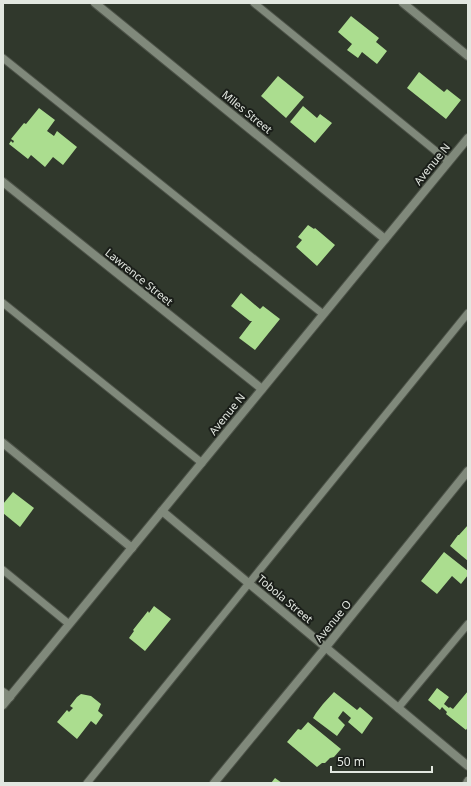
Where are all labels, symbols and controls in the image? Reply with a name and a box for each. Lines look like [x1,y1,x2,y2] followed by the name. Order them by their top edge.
[219,87,276,137] street label: Miles Street
[410,140,453,188] street label: Avenue N
[102,245,176,309] street label: Lawrence Street
[205,390,248,438] street label: Avenue N
[254,571,316,626] street label: Tobola Street
[311,597,354,645] street label: Avenue O
[331,748,432,774] scale bar
[337,753,365,770] text: 50 m

